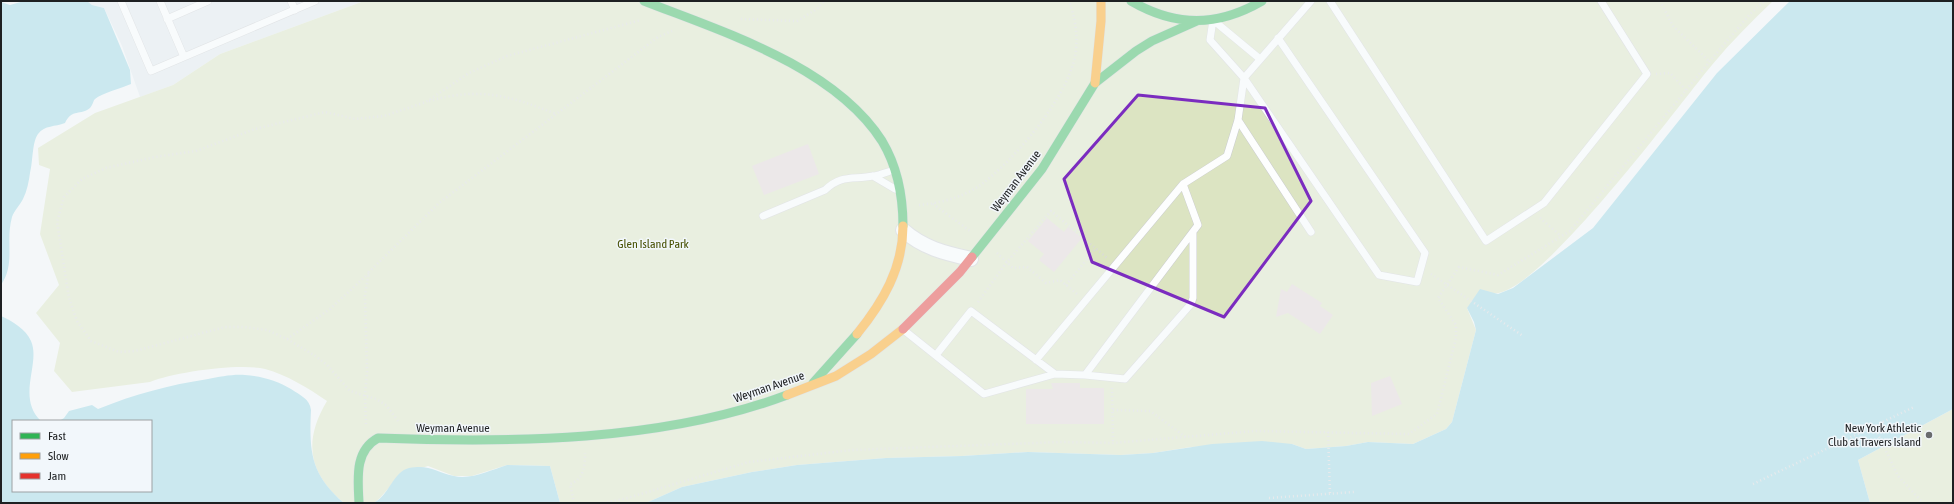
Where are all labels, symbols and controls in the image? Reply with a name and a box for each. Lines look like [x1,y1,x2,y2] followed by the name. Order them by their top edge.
[988,147,1044,215] street label: Weyman Avenue
[617,237,690,251] park label: Glen Island Park
[732,368,806,406] street label: Weyman Avenue
[12,420,152,492] legend
[416,421,490,435] street label: Weyman Avenue
[1828,421,1922,449] place label: New York Athletic Club at Travers Island
[48,429,66,443] text: Fast
[1924,430,1934,440] marker: New York Athletic Club at Travers Island
[48,449,69,463] text: Slow
[48,469,66,483] text: Jam

